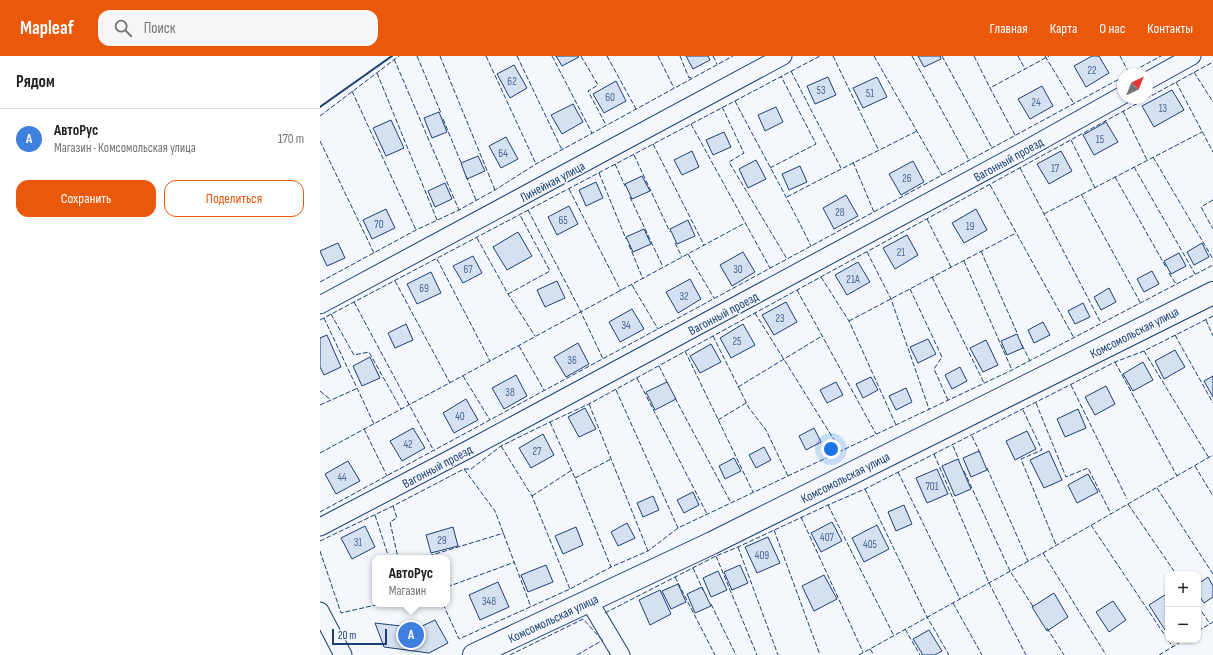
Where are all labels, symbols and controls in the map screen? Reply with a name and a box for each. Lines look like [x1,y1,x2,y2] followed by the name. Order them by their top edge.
[98,10,378,46] search box
[20,17,74,40] text: Mapleaf
[112,17,134,39] icon: search
[144,19,175,38] text: Поиск
[990,20,1028,37] text: Главная
[1050,20,1077,37] text: Карта
[1099,20,1125,37] text: О нас
[1147,20,1193,37] text: Контакты
[1087,64,1097,77] house number: 22
[1117,68,1153,104] north arrow
[16,72,55,92] text: Рядом
[507,75,517,88] house number: 62
[816,84,826,97] house number: 53
[866,87,874,100] house number: 51
[605,91,615,104] house number: 60
[1031,96,1041,109] house number: 24
[1159,102,1168,115] house number: 13
[54,121,98,140] text: АвтоРус
[26,131,32,147] text: A
[278,131,304,147] text: 170 m
[1096,133,1104,146] house number: 15
[971,134,1047,186] street label: Вагонный проезд
[54,140,196,156] text: Магазин · Комсомольская улица
[498,147,508,160] house number: 64
[517,158,588,206] street label: Линейная улица
[1051,162,1060,175] house number: 17
[902,172,912,185] house number: 26
[16,180,156,217] button: Сохранить
[164,180,304,217] button: Поделиться
[835,206,845,219] house number: 28
[558,214,568,227] house number: 65
[374,218,384,231] house number: 70
[966,220,974,233] house number: 19
[897,246,905,259] house number: 21
[463,263,473,276] house number: 67
[733,263,743,276] house number: 30
[846,273,860,286] house number: 21А
[419,282,429,295] house number: 69
[686,288,762,339] street label: Вагонный проезд
[679,290,689,303] house number: 32
[1087,304,1182,362] street label: Комсомольская улица
[775,312,785,325] house number: 23
[621,319,631,332] house number: 34
[733,335,741,348] house number: 25
[567,354,577,367] house number: 36
[505,386,515,399] house number: 38
[455,410,465,423] house number: 40
[403,438,413,451] house number: 42
[821,439,841,459] your location
[400,441,476,492] street label: Вагонный проезд
[533,445,542,458] house number: 27
[798,449,893,507] street label: Комсомольская улица
[337,471,347,484] house number: 44
[925,480,939,493] house number: 701
[820,531,835,544] house number: 407
[437,534,447,547] house number: 29
[354,536,362,549] house number: 31
[863,538,877,551] house number: 405
[755,549,769,562] house number: 409
[372,555,450,607] popup
[389,564,433,583] text: АвтоРус
[1165,571,1201,643] map controls
[1165,571,1201,607] button: +
[389,583,426,599] text: Магазин
[506,591,601,647] street label: Комсомольская улица
[482,595,496,608] house number: 348
[1165,607,1201,643] button: −
[398,620,424,650] pin: A
[332,627,387,646] scale bar
[338,629,356,642] text: 20 m

